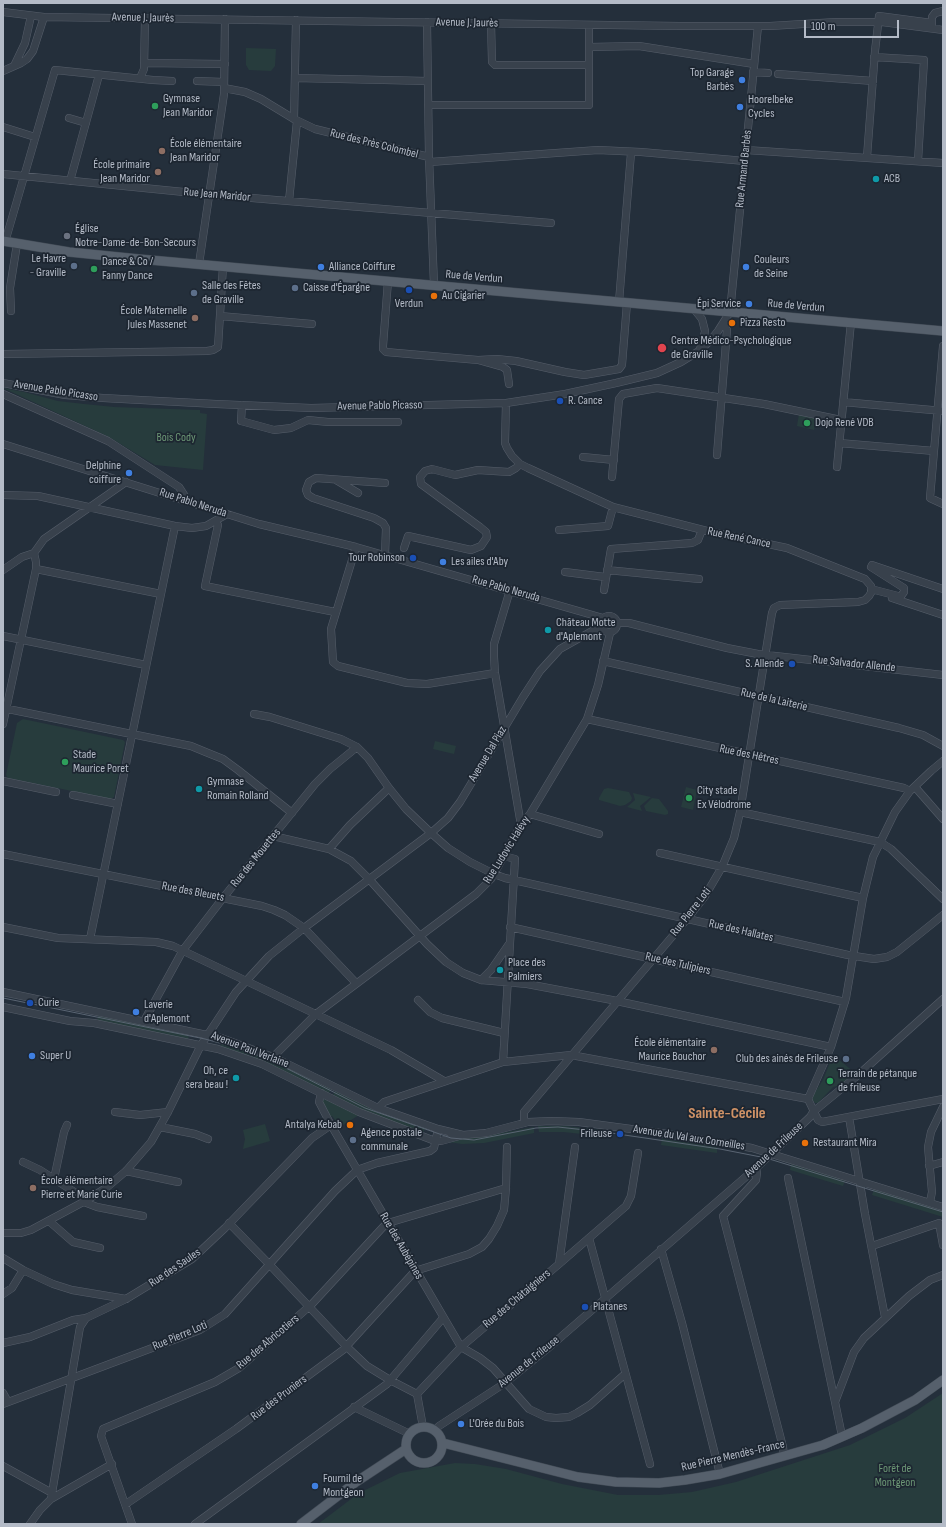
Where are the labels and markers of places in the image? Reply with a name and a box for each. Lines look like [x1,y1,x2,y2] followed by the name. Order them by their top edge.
[690,66,734,94] place label: Top Garage Barbès
[737,75,747,85] marker: Top Garage Barbès
[163,92,213,120] place label: Gymnase Jean Maridor
[748,93,793,121] place label: Hoorelbeke Cycles
[150,101,160,111] marker: Gymnase Jean Maridor
[735,102,745,112] marker: Hoorelbeke Cycles
[170,137,242,165] place label: École élémentaire Jean Maridor
[157,146,167,156] marker: École élémentaire Jean Maridor
[93,158,150,186] place label: École primaire Jean Maridor
[153,167,163,177] marker: École primaire Jean Maridor
[884,172,900,186] place label: ACB
[871,174,881,184] marker: ACB
[75,222,196,250] place label: Église Notre-Dame-de-Bon-Secours
[62,231,72,241] marker: Église Notre-Dame-de-Bon-Secours
[30,252,66,280] place label: Le Havre - Graville
[754,253,789,281] place label: Couleurs de Seine
[102,255,153,283] place label: Dance & Co / Fanny Dance
[329,260,395,274] place label: Alliance Coiffure
[69,261,79,271] marker: Le Havre - Graville
[316,262,326,272] marker: Alliance Coiffure
[741,262,751,272] marker: Couleurs de Seine
[89,264,99,274] marker: Dance & Co / Fanny Dance
[202,279,261,307] place label: Salle des Fêtes de Graville
[303,281,370,295] place label: Caisse d'Épargne
[290,283,300,293] marker: Caisse d'Épargne
[404,285,414,295] marker: Verdun
[189,288,199,298] marker: Salle des Fêtes de Graville
[442,289,485,303] place label: Au Cigarier
[429,291,439,301] marker: Au Cigarier
[395,297,423,311] place label: Verdun
[697,297,741,311] place label: Épi Service
[744,299,754,309] marker: Épi Service
[121,304,187,332] place label: École Maternelle Jules Massenet
[190,313,200,323] marker: École Maternelle Jules Massenet
[740,316,786,330] place label: Pizza Resto
[727,318,737,328] marker: Pizza Resto
[671,334,792,362] place label: Centre Médico-Psychologique de Graville
[656,342,668,354] marker: Centre Médico-Psychologique de Graville
[568,394,603,408] place label: R. Cance
[555,396,565,406] marker: R. Cance
[815,416,874,430] place label: Dojo René VDB
[802,418,812,428] marker: Dojo René VDB
[86,459,121,487] place label: Delphine coiffure
[124,468,134,478] marker: Delphine coiffure
[348,551,405,565] place label: Tour Robinson
[408,553,418,563] marker: Tour Robinson
[451,555,508,569] place label: Les ailes d'Aby
[438,557,448,567] marker: Les ailes d'Aby
[556,616,616,644] place label: Château Motte d'Aplemont
[543,625,553,635] marker: Château Motte d'Aplemont
[745,657,784,671] place label: S. Allende
[787,659,797,669] marker: S. Allende
[73,748,129,776] place label: Stade Maurice Poret
[60,757,70,767] marker: Stade Maurice Poret
[207,775,269,803] place label: Gymnase Romain Rolland
[194,784,204,794] marker: Gymnase Romain Rolland
[697,784,751,812] place label: City stade Ex Vélodrome
[684,793,694,803] marker: City stade Ex Vélodrome
[508,956,546,984] place label: Place des Palmiers
[495,965,505,975] marker: Place des Palmiers
[38,996,59,1010] place label: Curie
[25,998,35,1008] marker: Curie
[144,998,190,1026] place label: Laverie d'Aplemont
[131,1007,141,1017] marker: Laverie d'Aplemont
[634,1036,706,1064] place label: École élémentaire Maurice Bouchor
[709,1045,719,1055] marker: École élémentaire Maurice Bouchor
[40,1049,71,1063] place label: Super U
[27,1051,37,1061] marker: Super U
[736,1052,838,1066] place label: Club des ainés de Frileuse
[841,1054,851,1064] marker: Club des ainés de Frileuse
[185,1064,228,1092] place label: Oh, ce sera beau !
[838,1067,917,1095] place label: Terrain de pétanque de frileuse
[231,1073,241,1083] marker: Oh, ce sera beau !
[825,1076,835,1086] marker: Terrain de pétanque de frileuse
[285,1118,342,1132] place label: Antalya Kebab
[345,1120,355,1130] marker: Antalya Kebab
[361,1126,422,1154] place label: Agence postale communale
[581,1127,612,1141] place label: Frileuse
[615,1129,625,1139] marker: Frileuse
[348,1135,358,1145] marker: Agence postale communale
[813,1136,877,1150] place label: Restaurant Mira
[800,1138,810,1148] marker: Restaurant Mira
[41,1174,122,1202] place label: École élémentaire Pierre et Marie Curie
[28,1183,38,1193] marker: École élémentaire Pierre et Marie Curie
[593,1300,627,1314] place label: Platanes
[580,1302,590,1312] marker: Platanes
[469,1417,524,1431] place label: L'Orée du Bois
[456,1419,466,1429] marker: L'Orée du Bois
[323,1472,364,1500] place label: Fournil de Montgeon
[310,1481,320,1491] marker: Fournil de Montgeon

